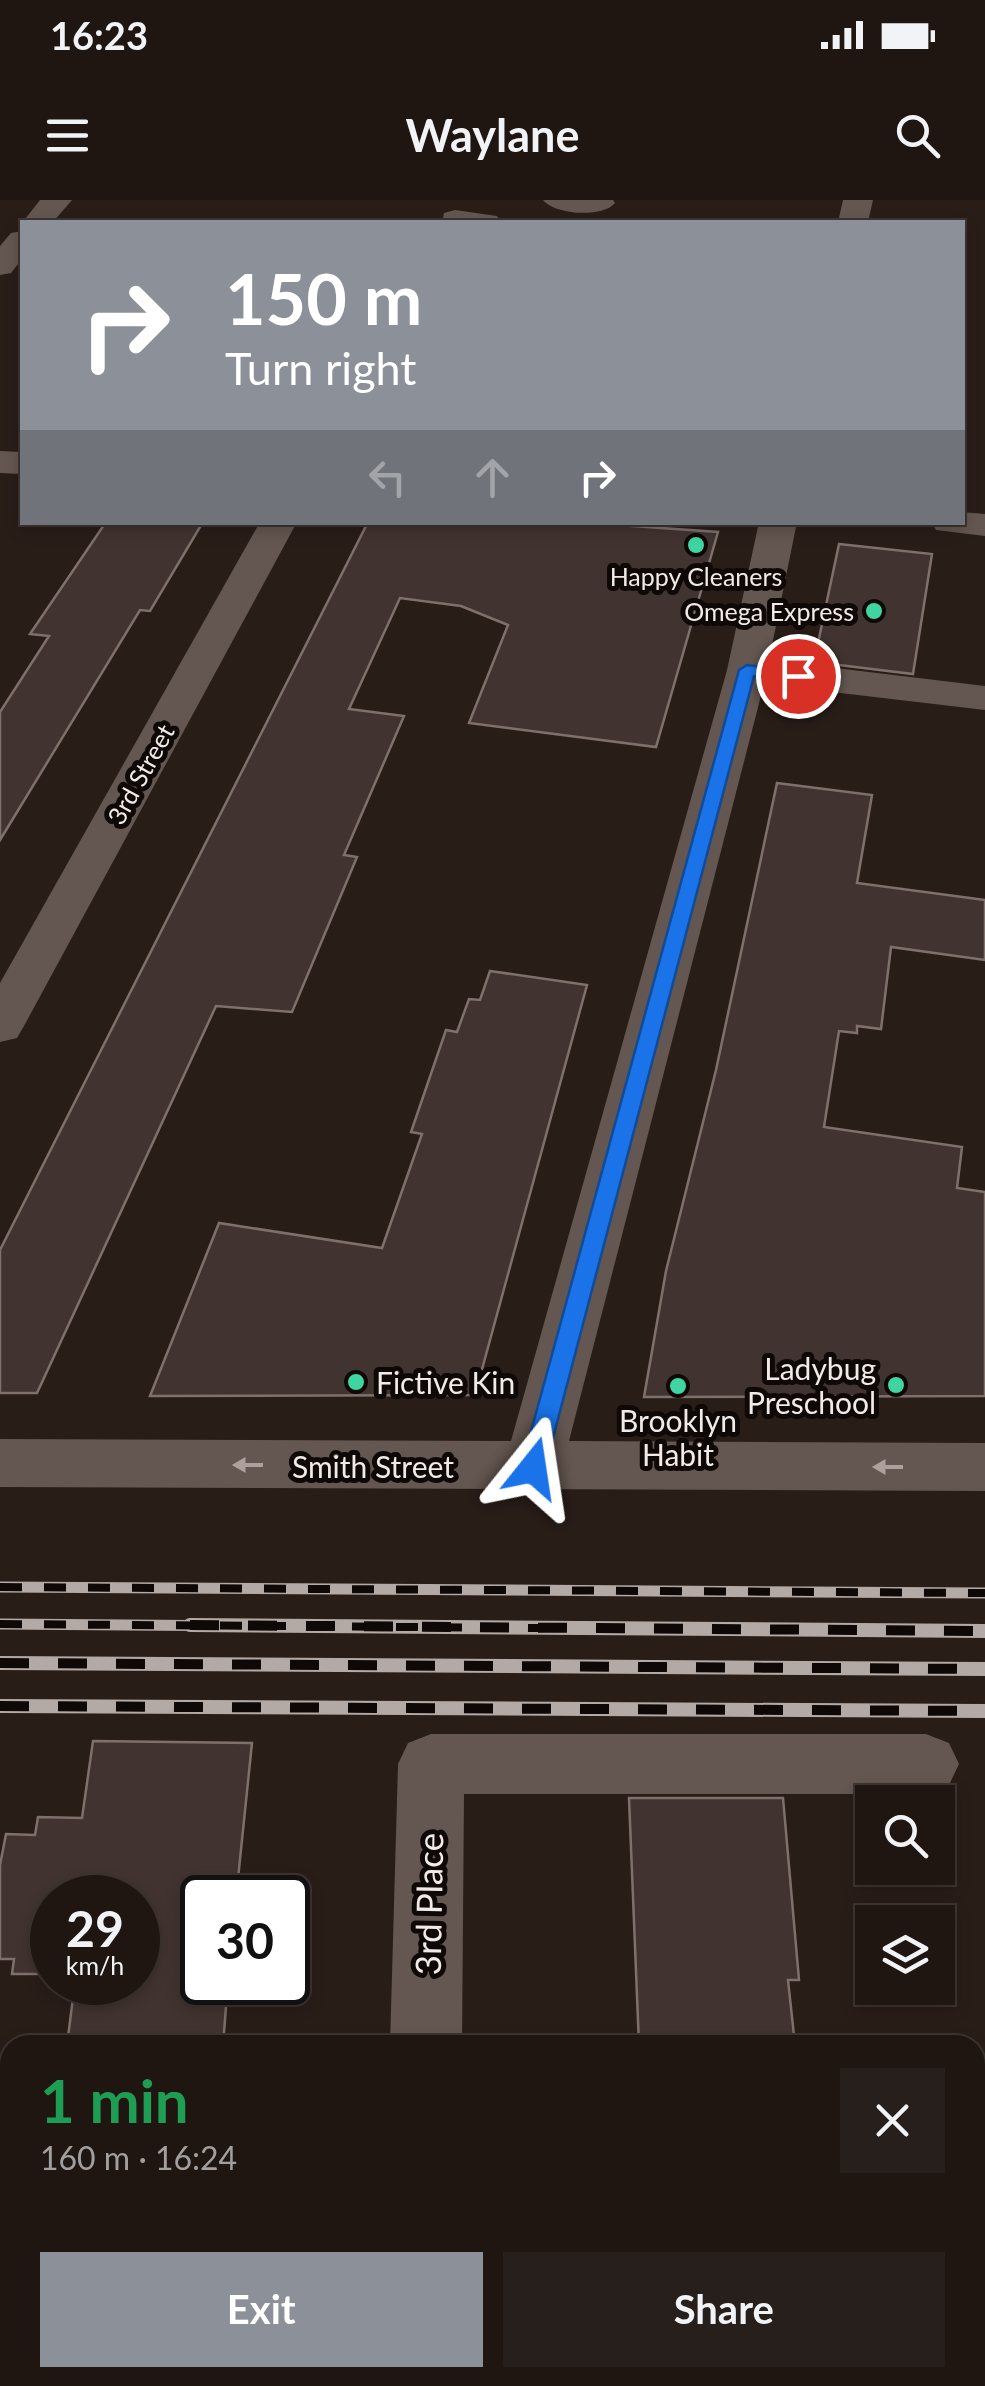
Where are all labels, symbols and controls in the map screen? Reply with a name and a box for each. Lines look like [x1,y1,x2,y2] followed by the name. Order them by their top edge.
[50,12,148,58] text: 16:23
[40,108,95,163] icon: menu
[406,108,579,162] text: Waylane
[890,108,945,163] icon: search
[225,256,422,340] text: 150 m
[60,260,190,390] icon: right
[225,341,416,395] text: Turn right
[360,450,415,505] icon: left
[465,450,520,505] icon: ahead
[570,450,625,505] icon: right
[685,534,707,556] marker: Happy Cleaners
[610,561,782,591] place label: Happy Cleaners
[684,596,854,626] place label: Omega Express
[863,600,885,622] marker: Omega Express
[756,634,841,719] pin
[771,649,826,704] icon: arrive
[100,719,180,829] street label: 3rd Street
[747,1350,876,1420] place label: Ladybug Preschool
[376,1364,515,1400] place label: Fictive Kin
[345,1371,367,1393] marker: Fictive Kin
[885,1374,907,1396] marker: Ladybug Preschool
[667,1375,689,1397] marker: Brooklyn Habit
[619,1402,737,1472] place label: Brooklyn Habit
[481,1416,585,1520] position arrow
[292,1448,454,1484] street label: Smith Street
[231,1457,263,1473] one-way arrow
[871,1459,903,1475] one-way arrow
[855,1785,955,2005] map controls
[855,1785,955,1885] button: search
[406,1832,450,1976] street label: 3rd Place
[180,1875,310,2005] speed limit sign: 30
[66,1898,124,1958] text: 29
[855,1905,955,2005] button: layers
[66,1950,124,1980] text: km/h
[40,2064,189,2136] text: 1 min
[840,2068,945,2173] button: close
[40,2138,237,2177] text: 160 m · 16:24
[40,2252,483,2367] button: Exit
[503,2252,945,2367] button: Share

